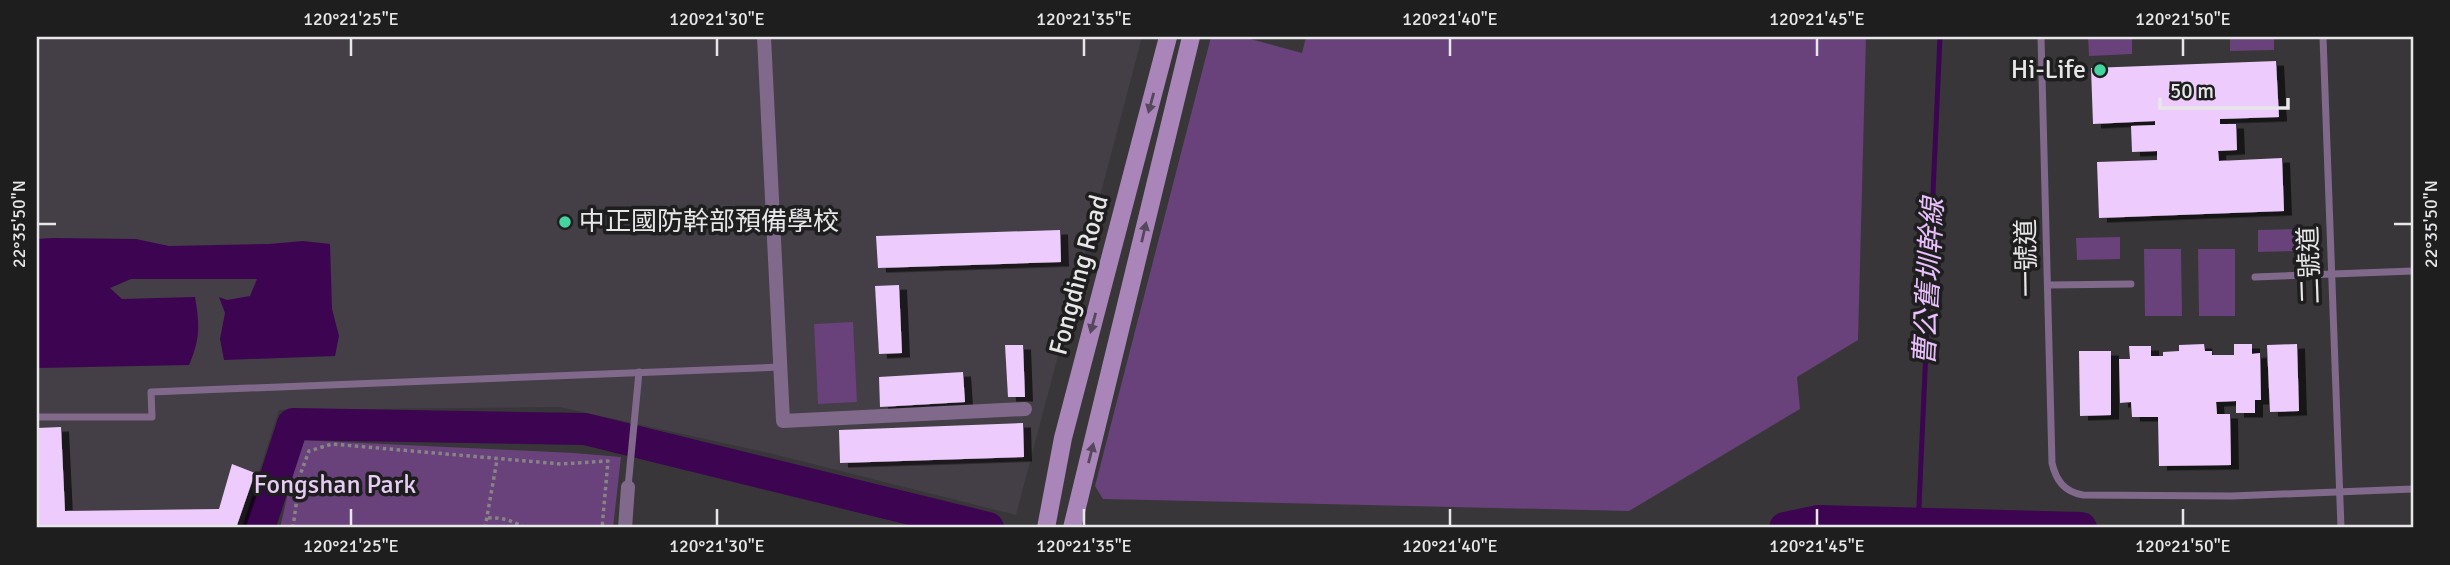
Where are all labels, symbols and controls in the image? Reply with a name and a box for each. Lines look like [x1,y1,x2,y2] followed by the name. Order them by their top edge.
[303,8,399,30] text: 120°21'25"E
[669,8,765,30] text: 120°21'30"E
[1036,8,1132,30] text: 120°21'35"E
[1402,8,1498,30] text: 120°21'40"E
[1769,8,1865,30] text: 120°21'45"E
[2135,8,2231,30] text: 120°21'50"E
[2011,54,2086,86] place label: Hi-Life
[2092,62,2108,78] marker: Hi-Life
[2160,66,2287,110] scale bar
[2170,78,2214,104] text: 50 m
[1145,92,1156,114] one-way arrow
[8,180,30,268] text: 22°35'50"N
[2420,180,2442,268] text: 22°35'50"N
[1042,192,1116,358] street label: Fongding Road
[1908,194,1951,367] water label: 曹公舊圳幹線
[579,206,839,238] place label: 中正國防幹部預備學校
[557,214,573,230] marker: 中正國防幹部預備學校
[2010,219,2044,297] street label: 一號道
[1139,221,1150,243] one-way arrow
[2293,225,2327,305] street label: 二號道
[1088,313,1098,334] one-way arrow
[1085,442,1096,464] one-way arrow
[254,469,416,501] park label: Fongshan Park
[303,535,399,557] text: 120°21'25"E
[669,535,765,557] text: 120°21'30"E
[1036,535,1132,557] text: 120°21'35"E
[1402,535,1498,557] text: 120°21'40"E
[1769,535,1865,557] text: 120°21'45"E
[2135,535,2231,557] text: 120°21'50"E

